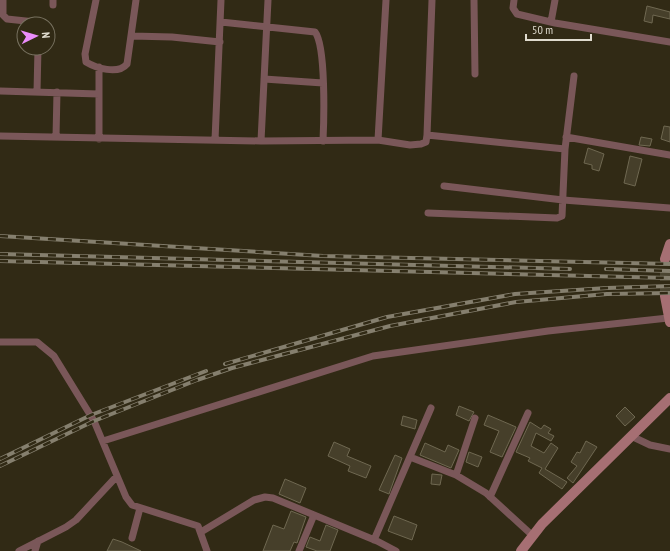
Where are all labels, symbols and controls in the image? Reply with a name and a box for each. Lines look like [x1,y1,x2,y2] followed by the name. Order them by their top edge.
[16,16,56,56] north arrow
[526,16,591,42] scale bar
[532,22,553,37] text: 50 m
[39,32,53,39] text: N

